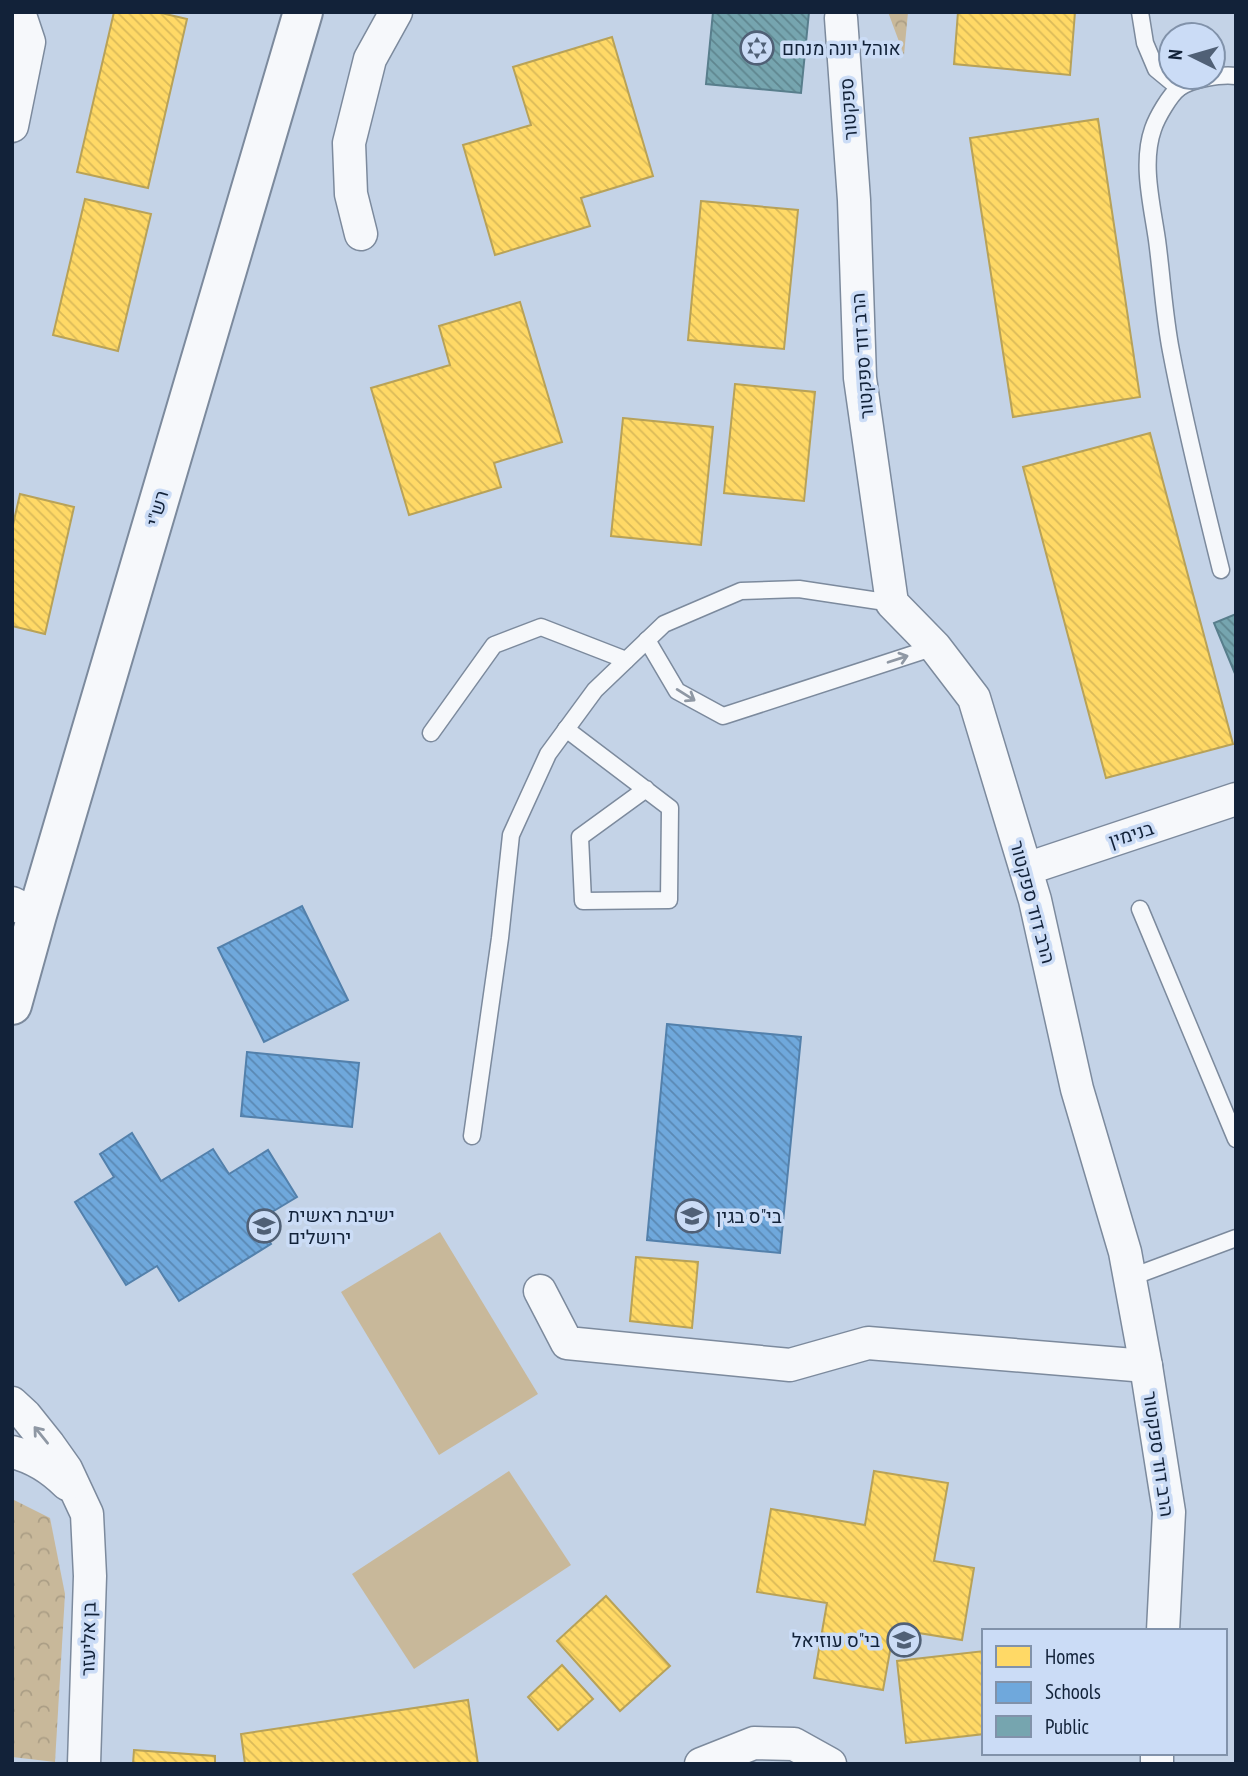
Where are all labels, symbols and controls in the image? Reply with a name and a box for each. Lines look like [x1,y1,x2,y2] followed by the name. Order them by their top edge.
[1157,21,1227,91] north arrow
[738,29,776,67] synagogue icon: אוהל יונה מנחם
[782,36,901,60] place label: אוהל יונה מנחם
[1163,48,1187,61] text: N
[834,77,862,141] street label: ספקטור
[846,292,878,420] street label: הרב דוד ספקטור
[141,488,173,528] street label: רש"י
[887,652,909,664] one-way arrow
[676,687,695,702] one-way arrow
[1105,815,1157,853] street label: בנימין
[1005,838,1061,966] street label: הרב דוד ספקטור
[673,1197,711,1235] school or university icon: בי"ס בגין
[288,1203,395,1249] place label: ישיבת ראשית ירושלים
[716,1204,782,1228] place label: בי"ס בגין
[245,1207,283,1245] school or university icon: ישיבת ראשית ירושלים
[1138,1390,1180,1518] street label: הרב דוד ספקטור
[33,1426,49,1444] one-way arrow
[75,1602,101,1676] street label: בן אליעזר
[885,1621,923,1659] school or university icon: בי"ס עוזיאל
[792,1628,880,1652] place label: בי"ס עוזיאל
[982,1629,1227,1755] legend
[1045,1643,1095,1670] text: Homes
[1045,1678,1101,1705] text: Schools
[1045,1713,1090,1740] text: Public

